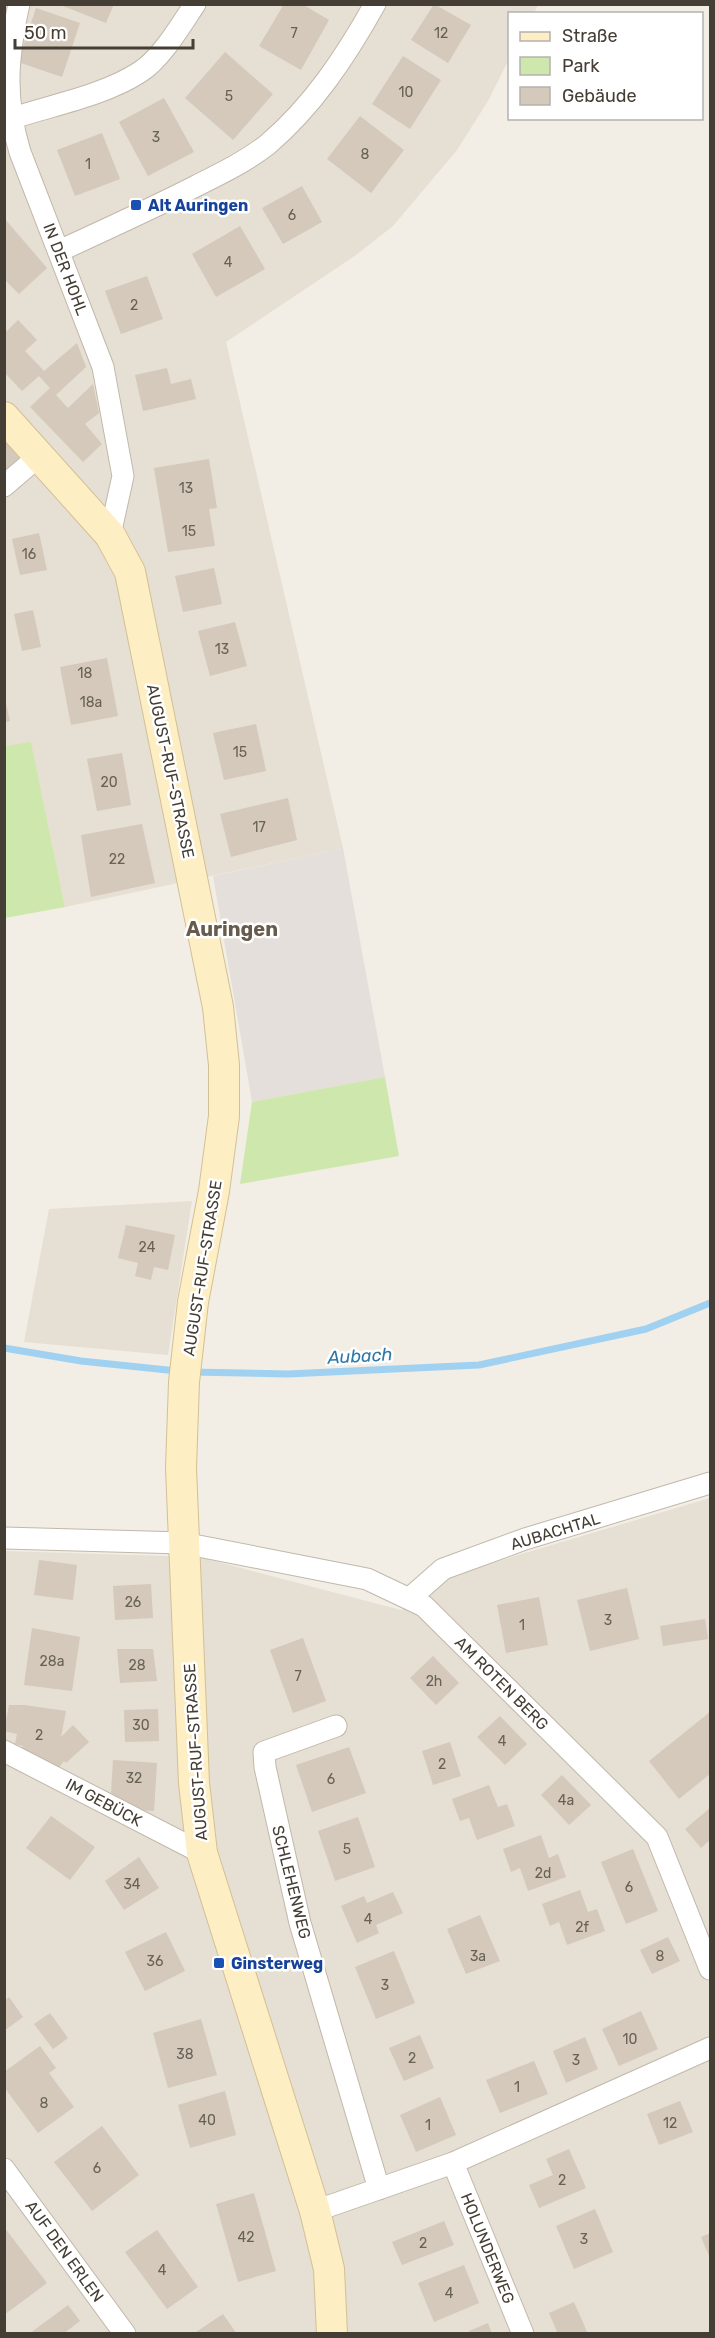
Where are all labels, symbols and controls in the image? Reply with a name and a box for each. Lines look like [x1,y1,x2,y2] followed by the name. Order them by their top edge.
[15,12,194,50] scale bar
[508,12,703,120] legend
[24,22,67,44] text: 50 m
[290,25,298,42] house number: 7
[434,25,448,42] house number: 12
[562,25,618,47] text: Straße
[562,55,600,77] text: Park
[399,84,414,101] house number: 10
[562,85,637,107] text: Gebäude
[225,88,233,105] house number: 5
[152,129,160,146] house number: 3
[361,146,370,163] house number: 8
[85,156,91,173] house number: 1
[148,196,248,215] place label: Alt Auringen
[129,198,143,212] marker: Alt Auringen
[288,207,296,224] house number: 6
[39,220,92,318] street label: IN DER HOHL
[224,254,233,271] house number: 4
[130,297,138,314] house number: 2
[179,480,193,497] house number: 13
[182,523,196,540] house number: 15
[22,546,36,563] house number: 16
[215,641,229,658] house number: 13
[78,665,93,682] house number: 18
[143,682,198,860] street label: AUGUST-RUF-STRASSE
[80,694,102,711] house number: 18a
[233,744,247,761] house number: 15
[100,774,118,791] house number: 20
[252,819,266,836] house number: 17
[109,851,125,868] house number: 22
[186,917,278,941] district label: Auringen
[179,1179,226,1357] street label: AUGUST-RUF-STRASSE
[139,1239,156,1256] house number: 24
[326,1343,393,1369] water label: Aubach
[508,1509,602,1554] street label: AUBACHTAL
[125,1594,141,1611] house number: 26
[604,1612,612,1629] house number: 3
[519,1617,525,1634] house number: 1
[451,1633,552,1734] street label: AM ROTEN BERG
[40,1653,64,1670] house number: 28a
[128,1657,146,1674] house number: 28
[180,1663,211,1841] street label: AUGUST-RUF-STRASSE
[294,1668,302,1685] house number: 7
[426,1673,442,1690] house number: 2h
[132,1717,150,1734] house number: 30
[35,1727,43,1744] house number: 2
[498,1733,507,1750] house number: 4
[438,1756,446,1773] house number: 2
[126,1770,142,1787] house number: 32
[327,1771,335,1788] house number: 6
[62,1774,146,1831] street label: IM GEBÜCK
[558,1792,574,1809] house number: 4a
[268,1823,315,1941] street label: SCHLEHENWEG
[343,1841,351,1858] house number: 5
[535,1865,551,1882] house number: 2d
[123,1876,141,1893] house number: 34
[625,1879,633,1896] house number: 6
[364,1911,373,1928] house number: 4
[575,1919,589,1936] house number: 2f
[470,1948,486,1965] house number: 3a
[656,1948,665,1965] house number: 8
[147,1953,163,1970] house number: 36
[231,1954,323,1973] place label: Ginsterweg
[212,1956,226,1970] marker: Ginsterweg
[381,1977,389,1994] house number: 3
[623,2031,638,2048] house number: 10
[176,2046,194,2063] house number: 38
[408,2050,416,2067] house number: 2
[572,2052,580,2069] house number: 3
[514,2079,520,2096] house number: 1
[40,2095,49,2112] house number: 8
[198,2112,216,2129] house number: 40
[663,2115,677,2132] house number: 12
[425,2117,431,2134] house number: 1
[93,2160,101,2177] house number: 6
[558,2172,566,2189] house number: 2
[457,2190,518,2306] street label: HOLUNDERWEG
[21,2197,108,2306] street label: AUF DEN ERLEN
[238,2229,254,2246] house number: 42
[580,2231,588,2248] house number: 3
[419,2235,427,2252] house number: 2
[158,2262,167,2279] house number: 4
[445,2285,454,2302] house number: 4

